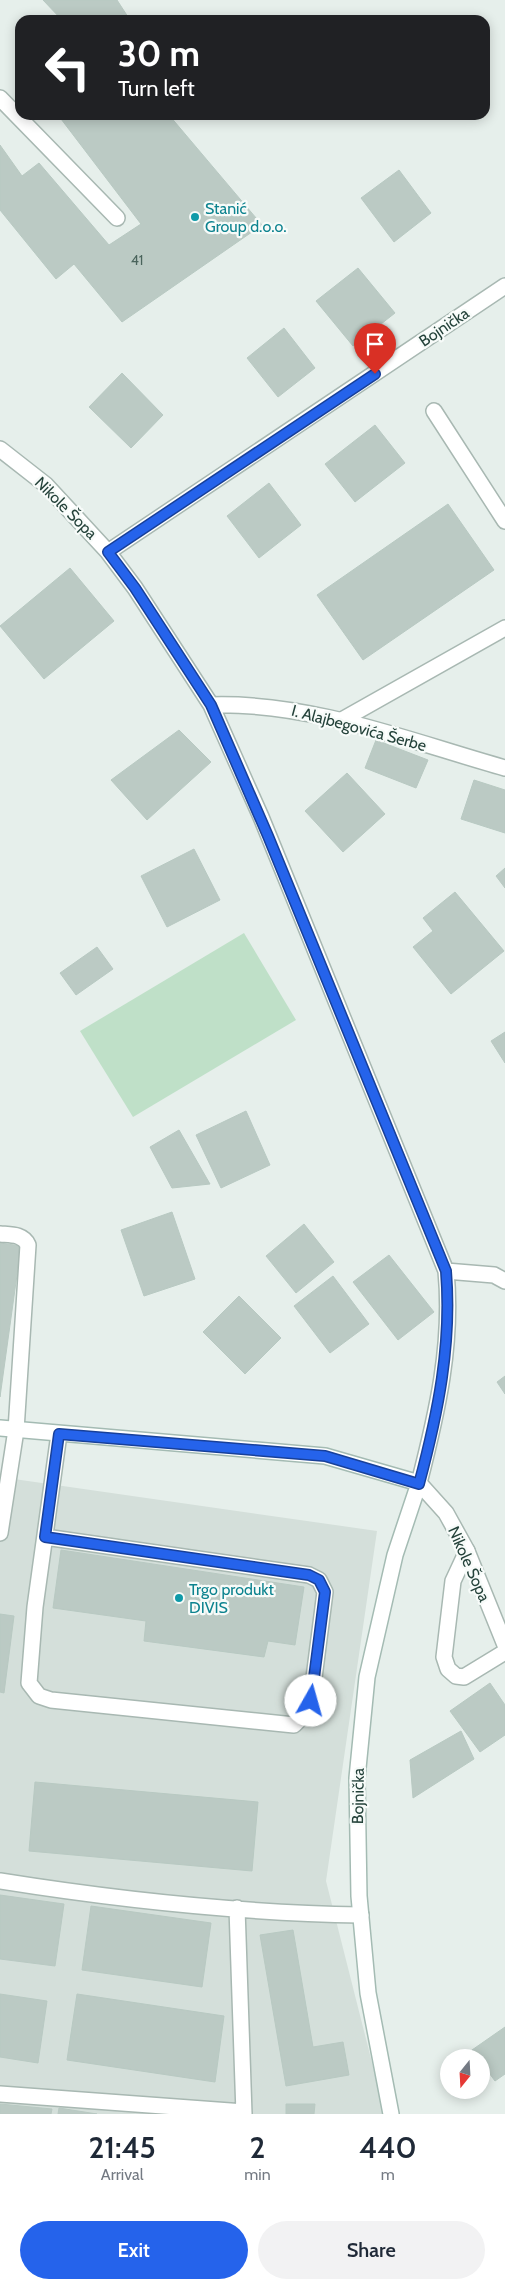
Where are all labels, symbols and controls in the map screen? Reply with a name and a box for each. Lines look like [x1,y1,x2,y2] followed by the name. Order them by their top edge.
[118,32,200,75] text: 30 m
[35,35,100,100] icon: left
[118,75,195,102] text: Turn left
[205,199,287,236] place label: Stanić Group d.o.o.
[189,211,201,223] marker: Stanić Group d.o.o.
[131,251,143,269] house number: 41
[415,303,473,351] street label: Bojnička
[354,323,396,374] pin
[361,330,389,358] icon: arrive
[31,473,101,543] street label: Nikole Šopa
[290,701,428,755] street label: I. Alajbegovića Šerbe
[444,1523,494,1605] street label: Nikole Šopa
[189,1580,274,1617] place label: Trgo produkt DIVIS
[173,1592,185,1604] marker: Trgo produkt DIVIS
[284,1674,336,1726] position arrow
[348,1767,368,1824] street label: Bojnička
[440,2049,490,2099] north arrow
[440,2049,490,2099] map controls
[88,2129,156,2166] text: 21:45
[250,2129,265,2166] text: 2
[359,2129,417,2166] text: 440
[101,2165,143,2184] text: Arrival
[244,2165,271,2184] text: min
[381,2165,395,2184] text: m
[20,2221,248,2279] button: Exit
[258,2221,485,2279] button: Share

